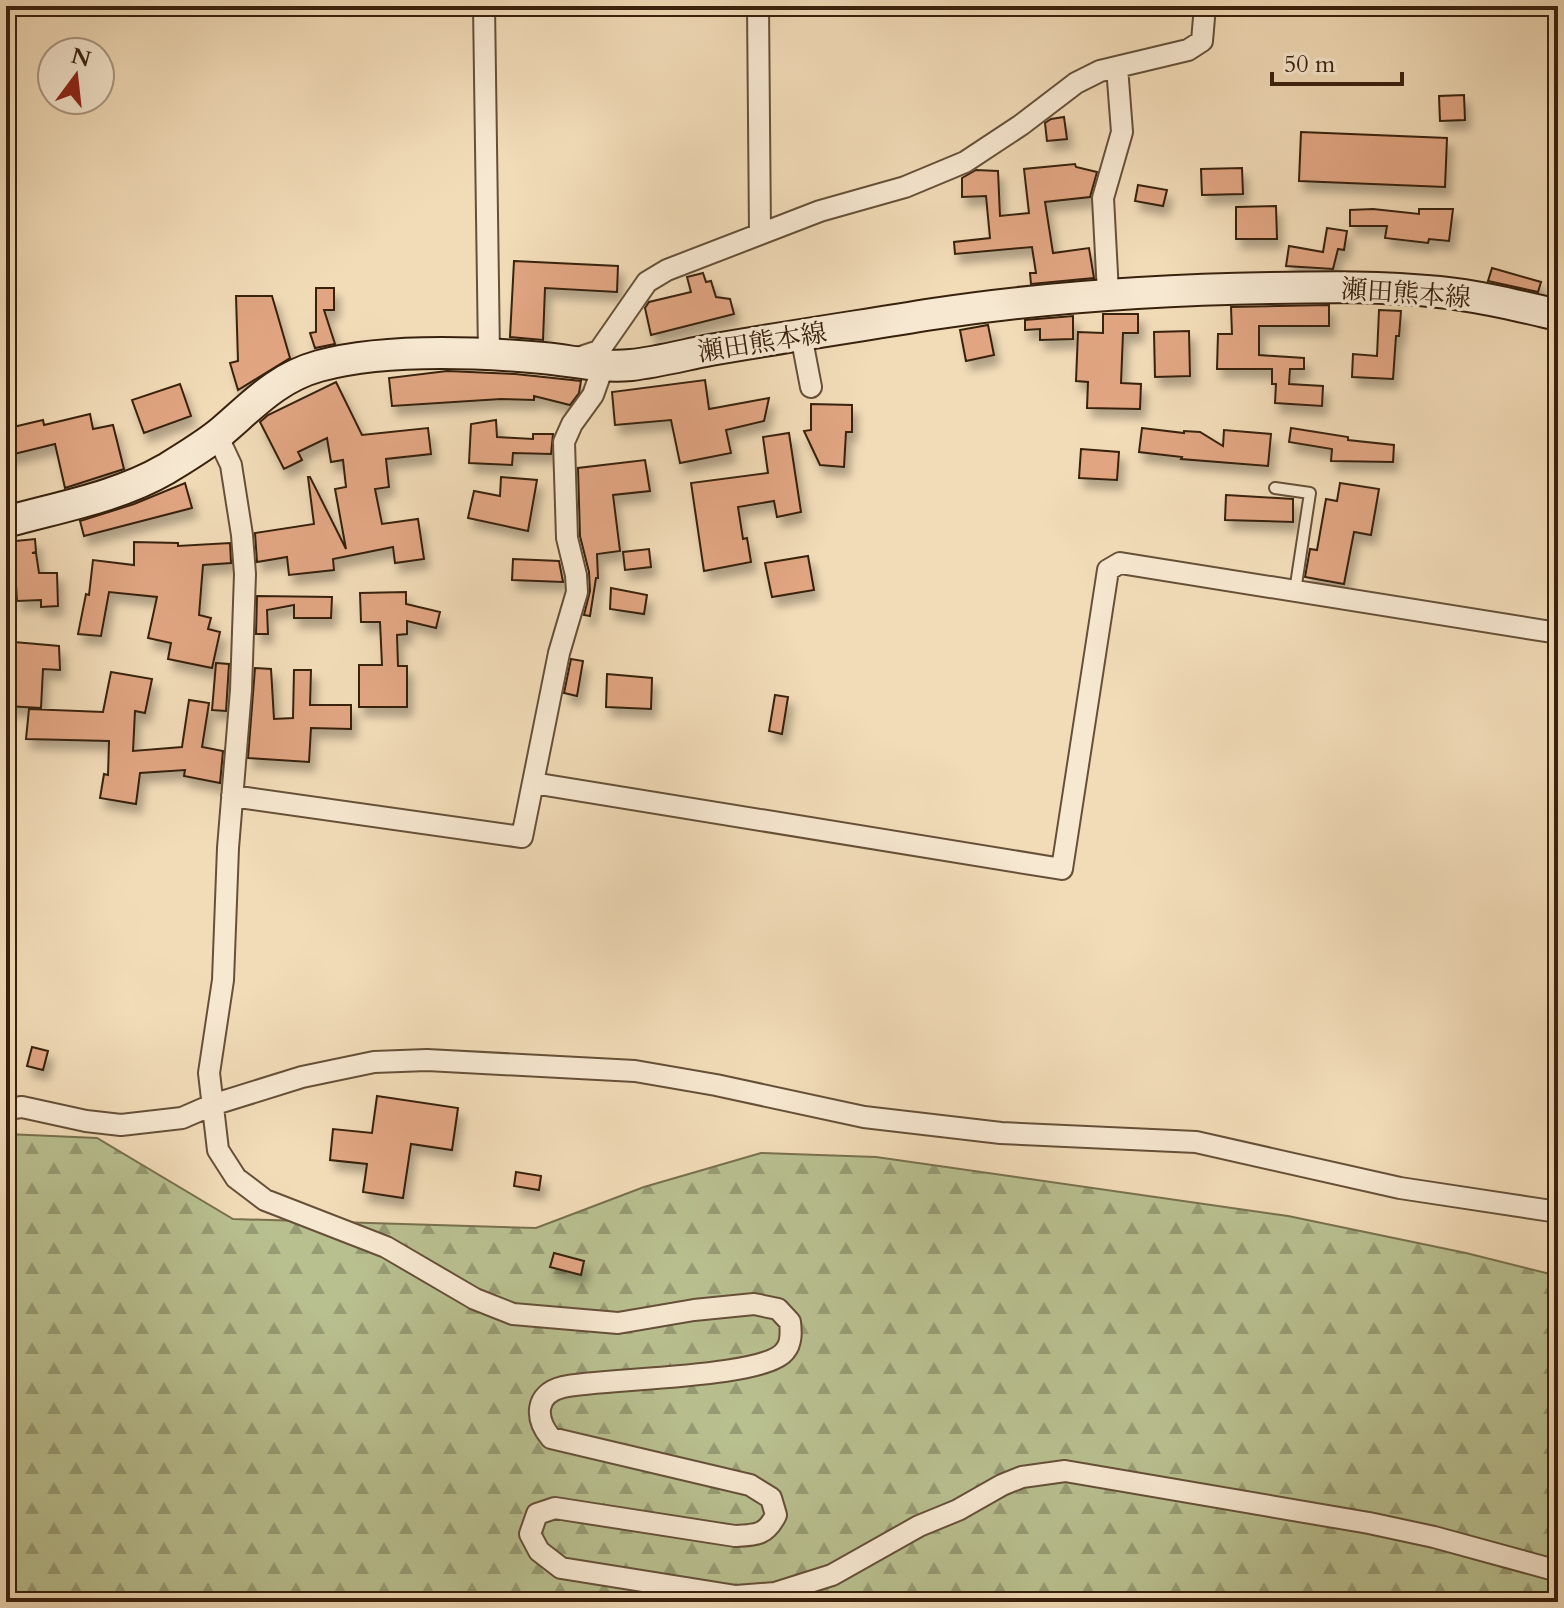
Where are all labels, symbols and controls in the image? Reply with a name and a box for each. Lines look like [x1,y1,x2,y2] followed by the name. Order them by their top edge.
[36,36,116,116] north arrow
[1272,36,1402,86] scale bar
[68,41,94,75] text: N
[1284,48,1336,81] text: 50 m
[1340,272,1472,315] street label: 瀬田熊本線
[695,315,829,370] street label: 瀬田熊本線

